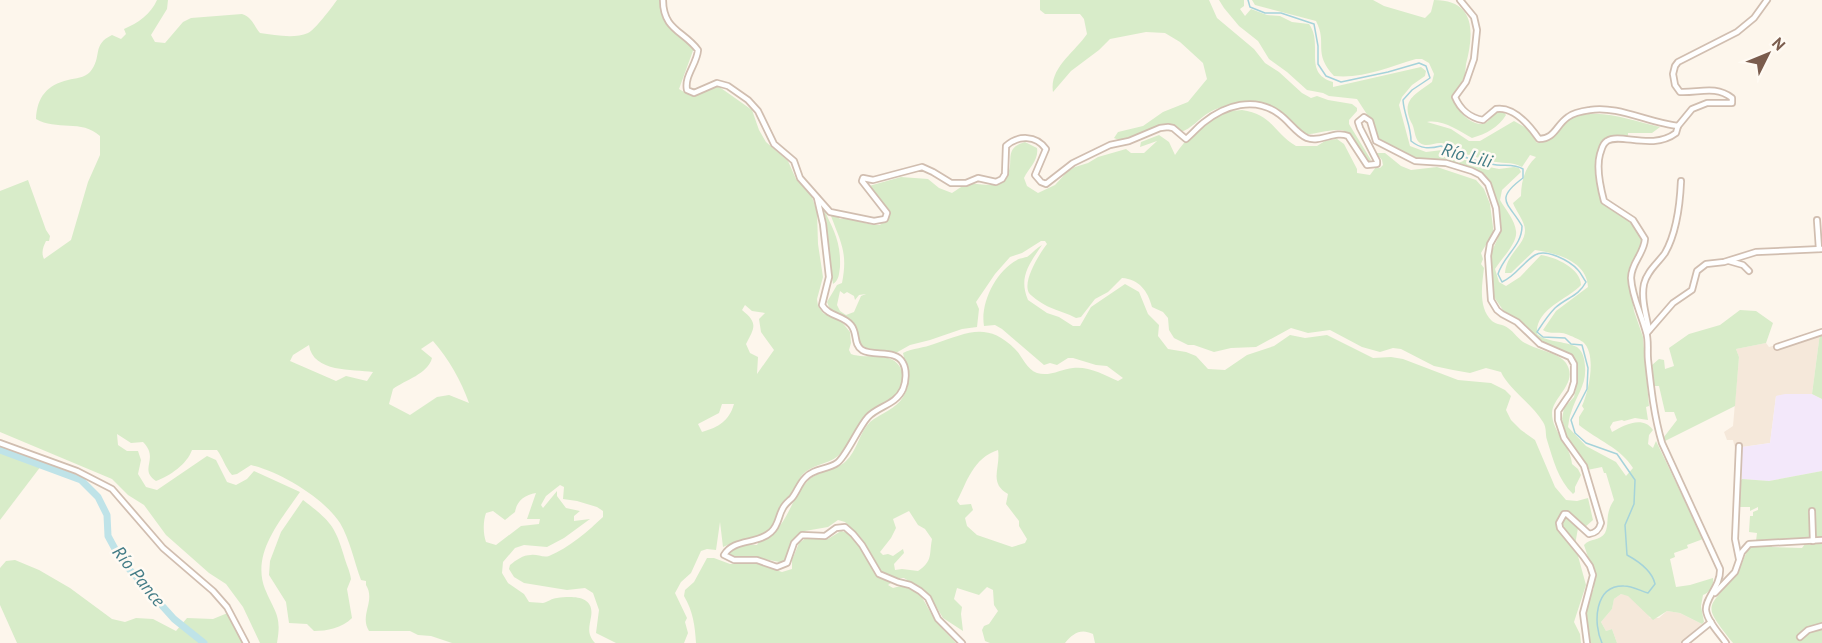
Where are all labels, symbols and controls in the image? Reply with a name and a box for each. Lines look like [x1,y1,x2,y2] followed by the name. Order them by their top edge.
[1738,24,1798,84] north arrow
[1768,33,1790,54] text: N
[1439,137,1496,173] water label: Río Lili
[108,541,171,612] water label: Río Pance

